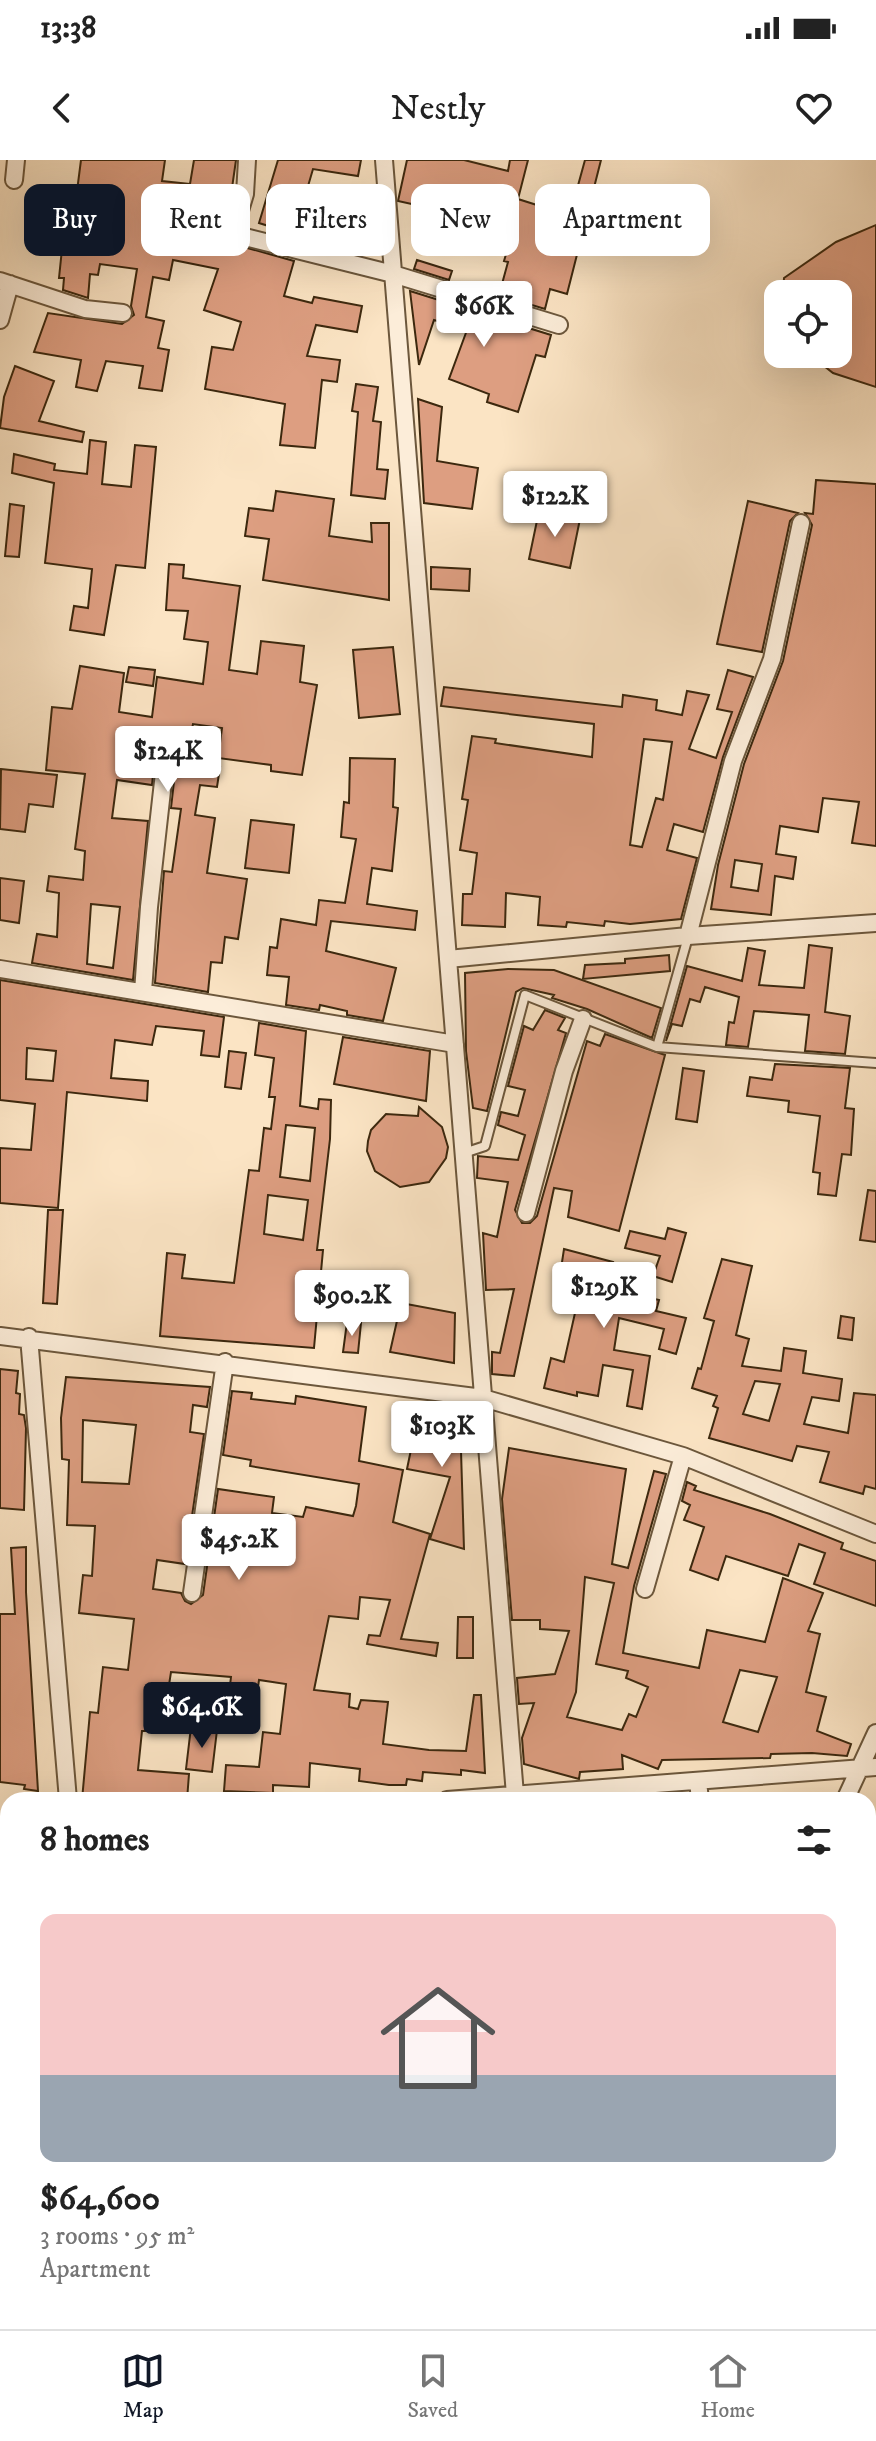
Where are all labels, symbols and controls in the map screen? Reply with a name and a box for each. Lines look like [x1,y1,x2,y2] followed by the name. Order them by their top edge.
[40,10,96,47] text: 13:38
[40,86,84,130] icon: back
[391,86,485,131] text: Nestly
[792,86,836,130] icon: heart
[24,184,125,256] chip: Buy
[141,184,250,256] chip: Rent
[266,184,395,256] chip: Filters
[411,184,519,256] chip: New
[535,184,710,256] chip: Apartment
[764,280,852,368] map controls
[764,280,852,368] button: locate
[437,281,531,349] pin: $66K
[454,290,514,323] text: $66K
[499,471,611,539] pin: $122K
[521,480,589,513] text: $122K
[112,726,224,794] pin: $124K
[133,735,203,768] text: $124K
[548,1262,660,1330] pin: $129K
[287,1270,417,1338] pin: $90.2K
[570,1271,638,1304] text: $129K
[313,1279,391,1312] text: $90.2K
[386,1401,498,1469] pin: $103K
[409,1410,475,1443] text: $103K
[174,1514,304,1582] pin: $45.2K
[200,1523,278,1556] text: $45.2K
[137,1682,267,1750] pin: $64.6K
[161,1691,243,1724] text: $64.6K
[792,1818,836,1862] icon: filters
[40,1819,149,1861] text: 8 homes
[366,1966,510,2110] icon: home
[40,2178,160,2220] text: $64,600
[40,2220,195,2253] text: 3 rooms · 95 m²
[40,2253,151,2286] text: Apartment
[121,2349,165,2424] tab: Map
[408,2349,458,2424] tab: Saved
[700,2349,755,2424] tab: Home

